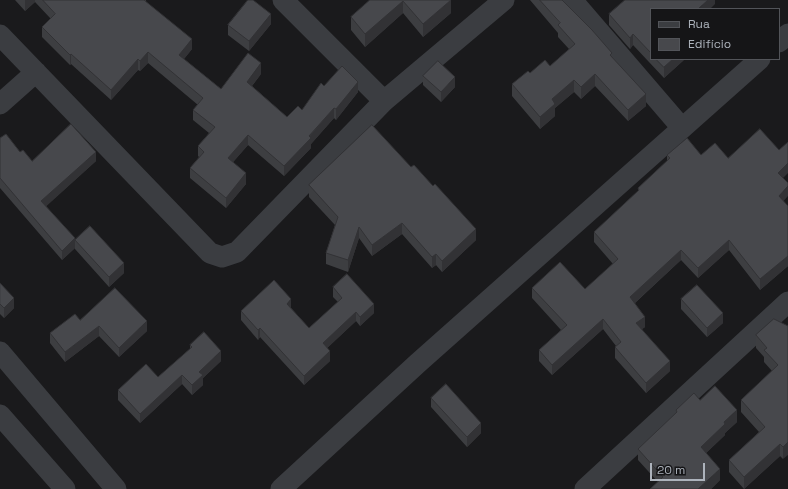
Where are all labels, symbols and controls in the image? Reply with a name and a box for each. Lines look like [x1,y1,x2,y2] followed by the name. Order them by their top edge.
[650,8,780,60] legend
[688,16,710,32] text: Rua
[688,36,731,52] text: Edifício
[652,455,707,481] scale bar
[657,462,685,478] text: 20 m

